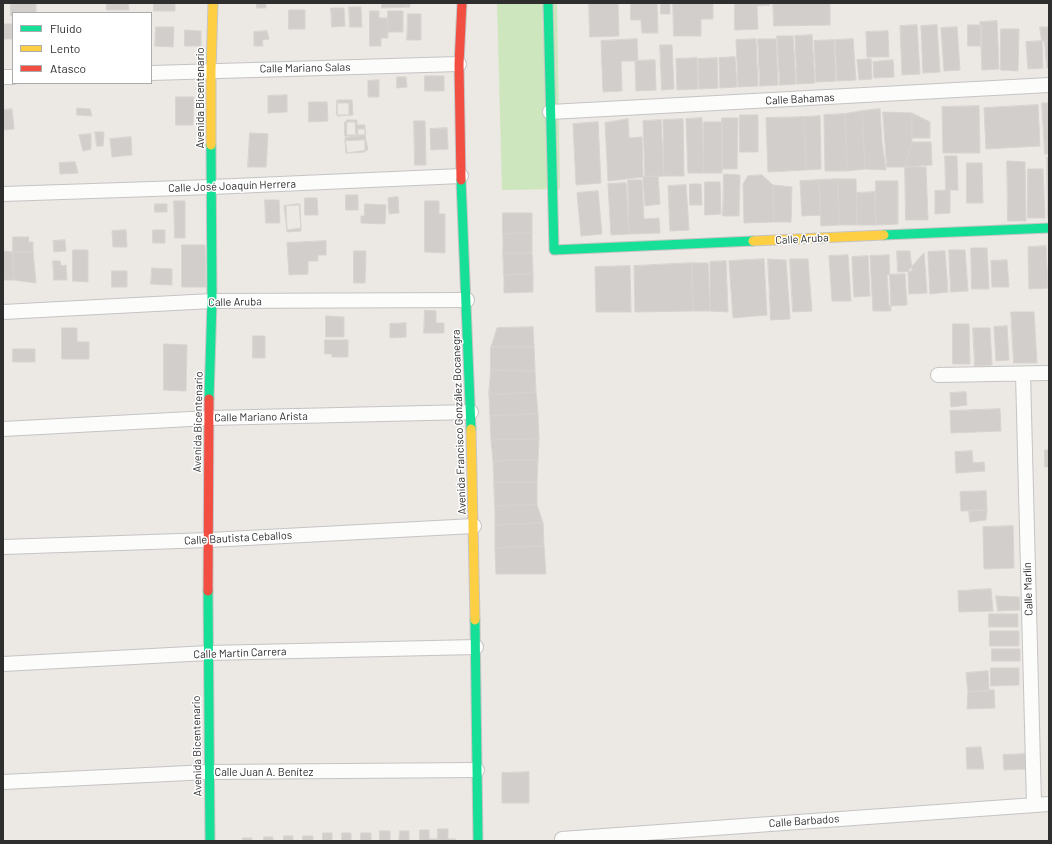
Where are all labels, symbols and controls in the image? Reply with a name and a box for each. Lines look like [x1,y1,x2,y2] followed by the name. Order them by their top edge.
[12,12,152,84] legend
[50,21,82,35] text: Fluido
[50,41,80,55] text: Lento
[193,47,207,149] street label: Avenida Bicentenario
[50,61,86,75] text: Atasco
[260,61,350,75] street label: Calle Mariano Salas
[765,91,835,107] street label: Calle Bahamas
[168,177,296,195] street label: Calle José Joaquín Herrera
[775,231,829,247] street label: Calle Aruba
[208,295,262,309] street label: Calle Aruba
[449,329,469,515] street label: Avenida Francisco González Bocanegra
[191,371,205,473] street label: Avenida Bicentenario
[214,410,308,424] street label: Calle Mariano Arista
[184,529,292,547] street label: Calle Bautista Ceballos
[1020,562,1036,616] street label: Calle Marlín
[193,645,287,661] street label: Calle Martín Carrera
[190,695,204,797] street label: Avenida Bicentenario
[215,765,313,779] street label: Calle Juan A. Benítez
[768,812,840,830] street label: Calle Barbados

